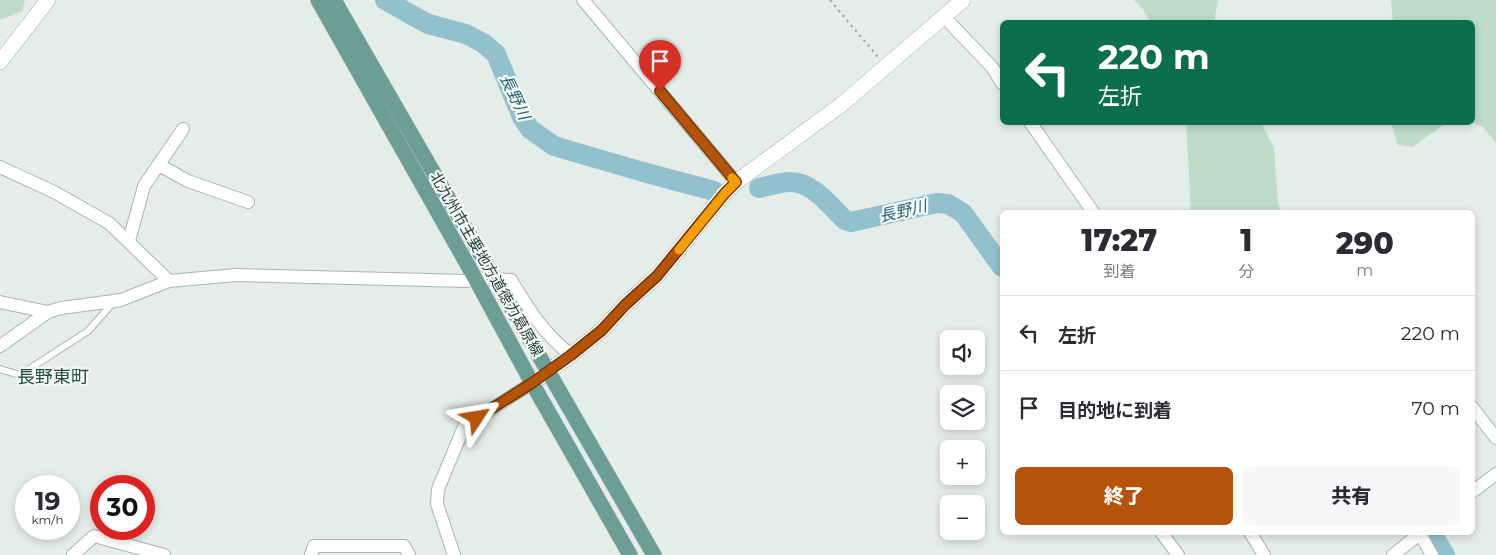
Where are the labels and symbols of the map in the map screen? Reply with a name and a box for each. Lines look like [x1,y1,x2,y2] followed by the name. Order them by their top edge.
[639,40,681,91] pin
[496,71,535,125] water label: 長野川
[426,168,548,360] street label: 北九州市主要地方道徳力葛原線
[877,196,930,226] water label: 長野川
[17,366,89,388] district label: 長野東町
[450,391,502,443] position arrow
[90,475,155,540] speed limit sign: 30

